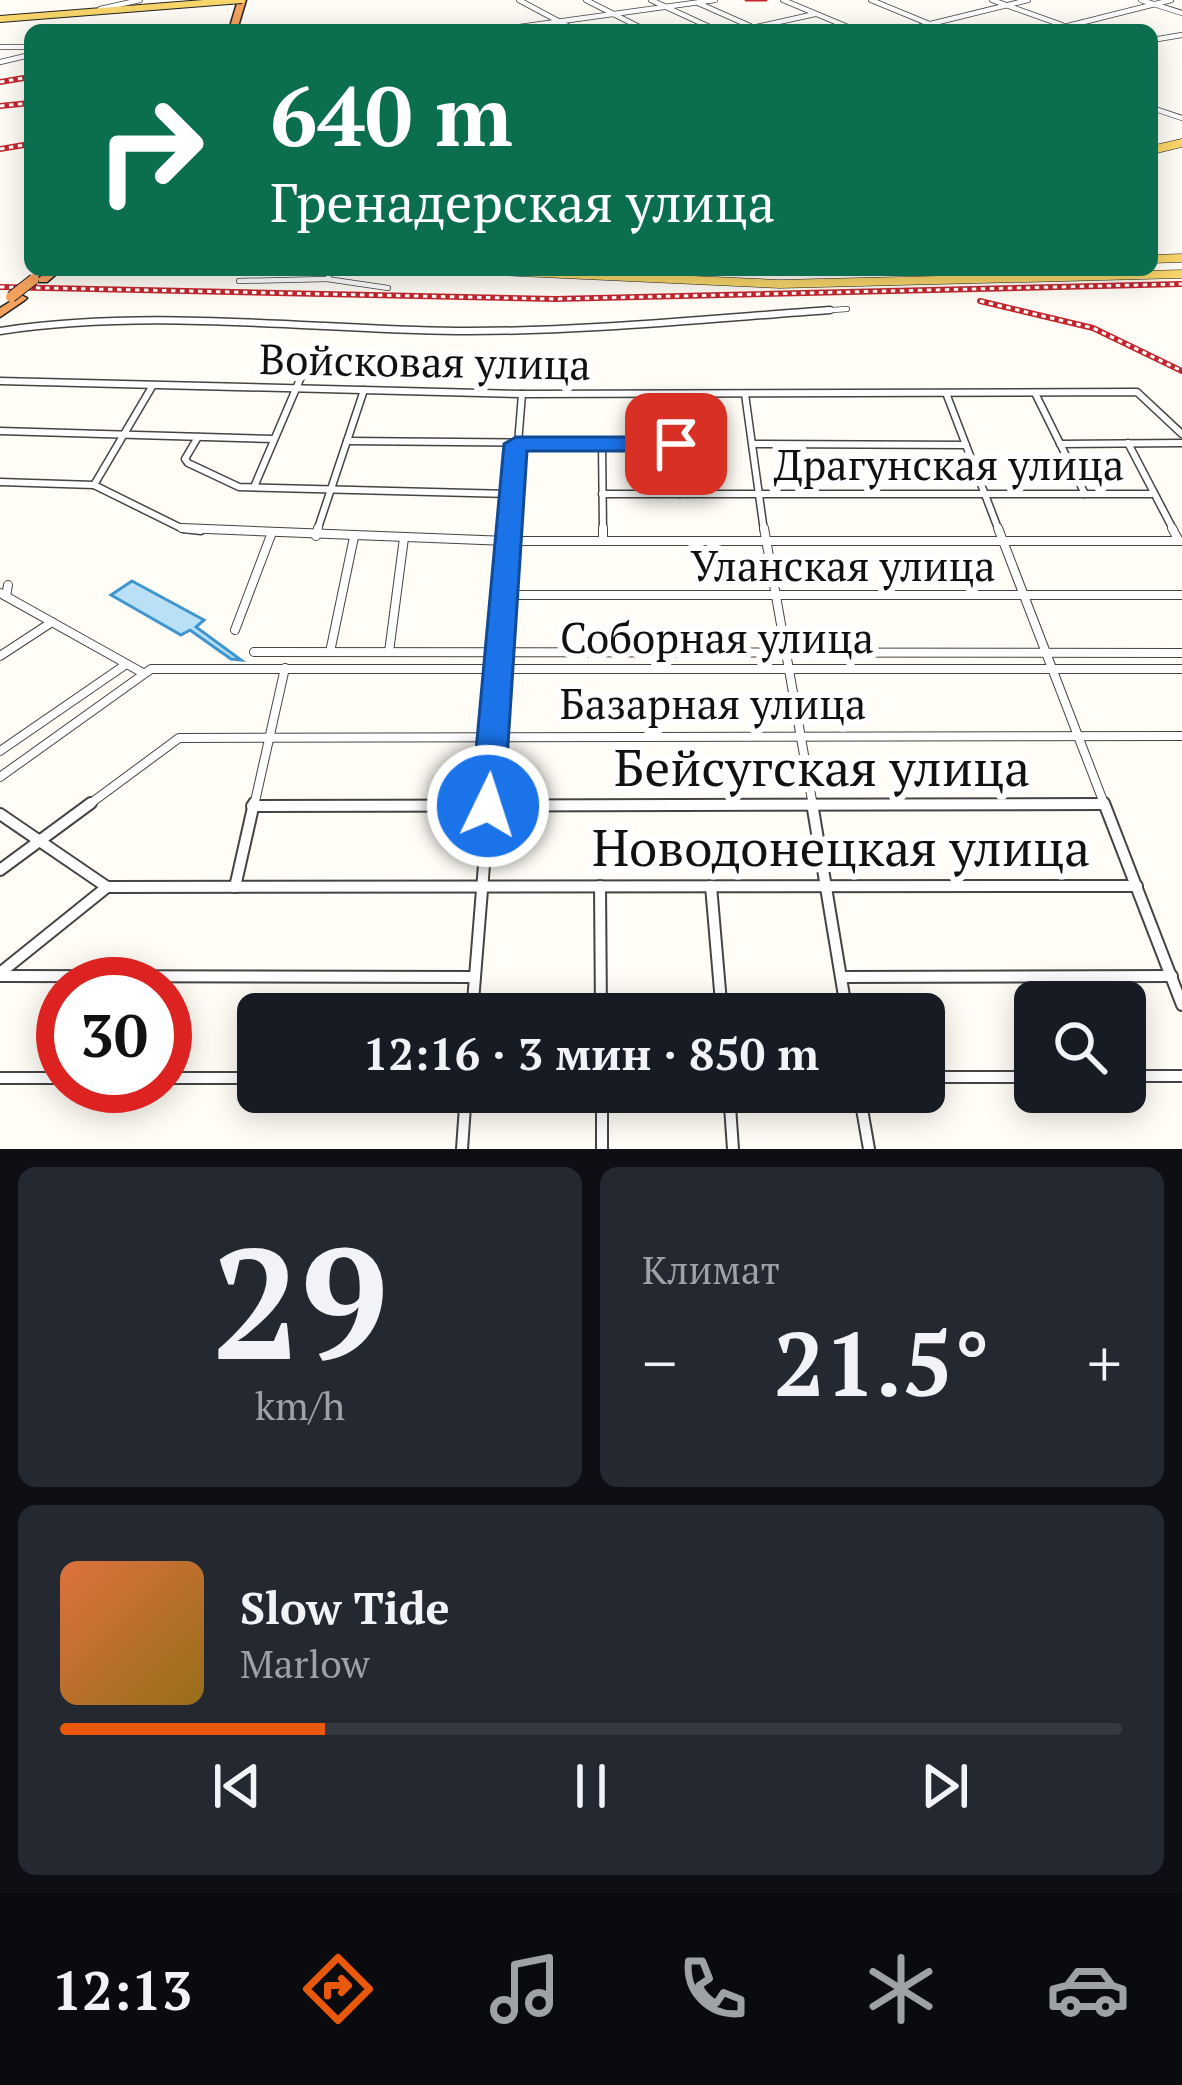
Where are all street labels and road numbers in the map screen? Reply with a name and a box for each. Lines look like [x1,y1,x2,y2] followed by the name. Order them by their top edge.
[259,330,591,392] street label: Войсковая улица
[774,436,1124,492] street label: Драгунская улица
[690,537,996,593] street label: Уланская улица
[560,609,874,665] street label: Соборная улица
[560,675,866,731] street label: Базарная улица
[614,733,1030,801] street label: Бейсугская улица
[592,813,1090,881] street label: Новодонецкая улица

